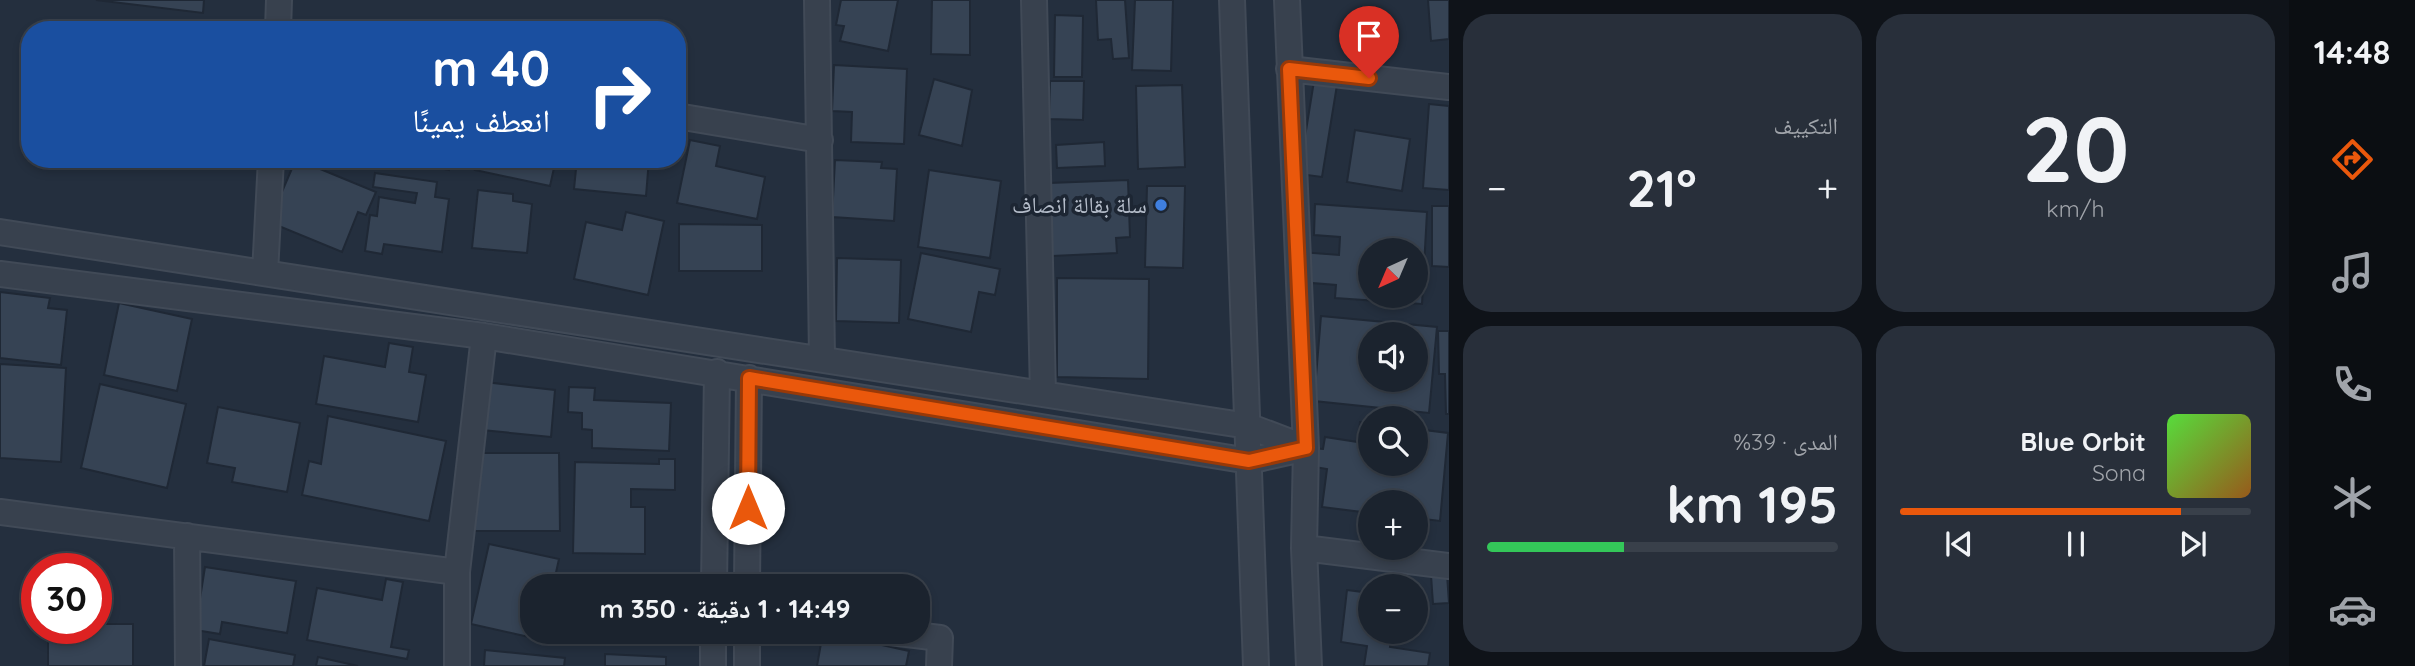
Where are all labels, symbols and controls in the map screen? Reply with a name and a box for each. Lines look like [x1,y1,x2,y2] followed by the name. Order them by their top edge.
[1339,6,1399,78] pin
[1350,17,1388,55] icon: arrive
[2314,32,2390,72] text: 14:48
[432,37,550,98] text: 40 m
[574,49,665,140] icon: right
[2022,91,2129,205] text: 20
[412,100,550,140] text: انعطف يمينًا
[1773,111,1838,140] text: التكييف
[2328,135,2377,184] icon: directions
[1627,155,1697,220] text: 21°
[1487,164,1507,212] text: −
[1817,164,1838,212] text: +
[1012,190,1147,219] place label: سلة بقالة انصاف
[2046,194,2105,223] text: km/h
[1153,197,1169,213] marker: سلة بقالة انصاف
[1358,238,1428,308] north arrow
[1358,238,1428,644] map controls
[2328,248,2377,297] icon: music
[1358,322,1428,392] button: sound
[2328,360,2377,409] icon: phone
[1358,406,1428,476] button: search
[2020,425,2146,458] text: Blue Orbit
[1733,427,1838,456] text: المدى · 39%
[2092,458,2146,487] text: Sona
[711,471,785,545] position arrow
[1666,471,1838,536] text: 195 km
[2328,473,2377,522] icon: climate
[1358,490,1428,560] button: +
[1940,525,1978,563] icon: previous
[2057,525,2095,563] icon: pause
[2174,525,2212,563] icon: next
[21,553,112,644] speed limit sign: 30
[1358,574,1428,644] button: −
[2328,585,2377,634] icon: car
[600,592,850,625] text: 14:49 · 1 دقيقة · 350 m

